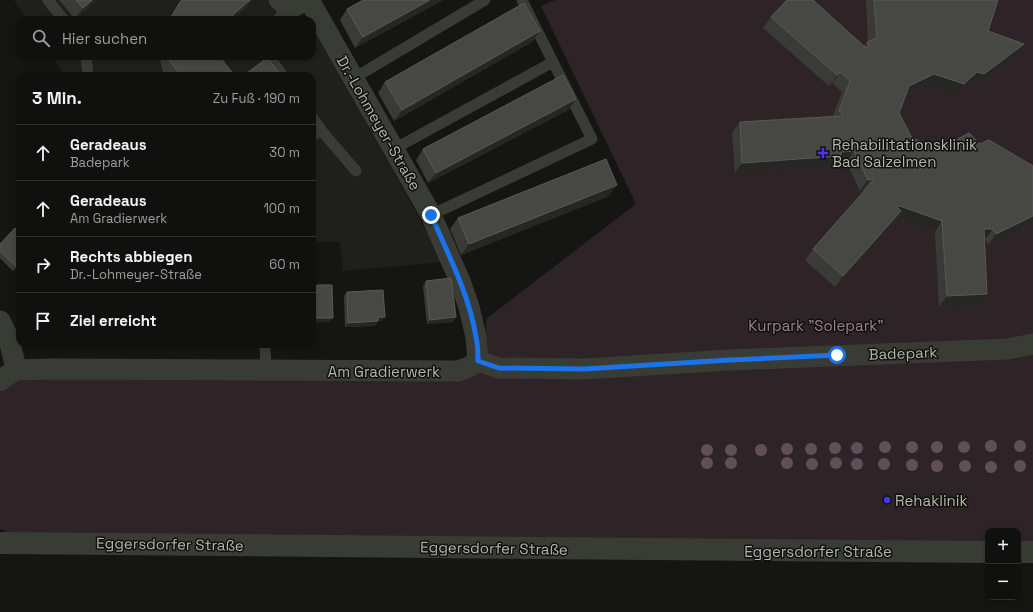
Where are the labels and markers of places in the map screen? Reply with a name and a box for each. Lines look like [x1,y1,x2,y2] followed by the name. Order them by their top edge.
[832,135,977,171] place label: Rehabilitationsklinik Bad Salzelmen
[817,147,829,159] marker: Rehabilitationsklinik Bad Salzelmen
[895,491,968,510] place label: Rehaklinik
[882,495,892,505] marker: Rehaklinik

